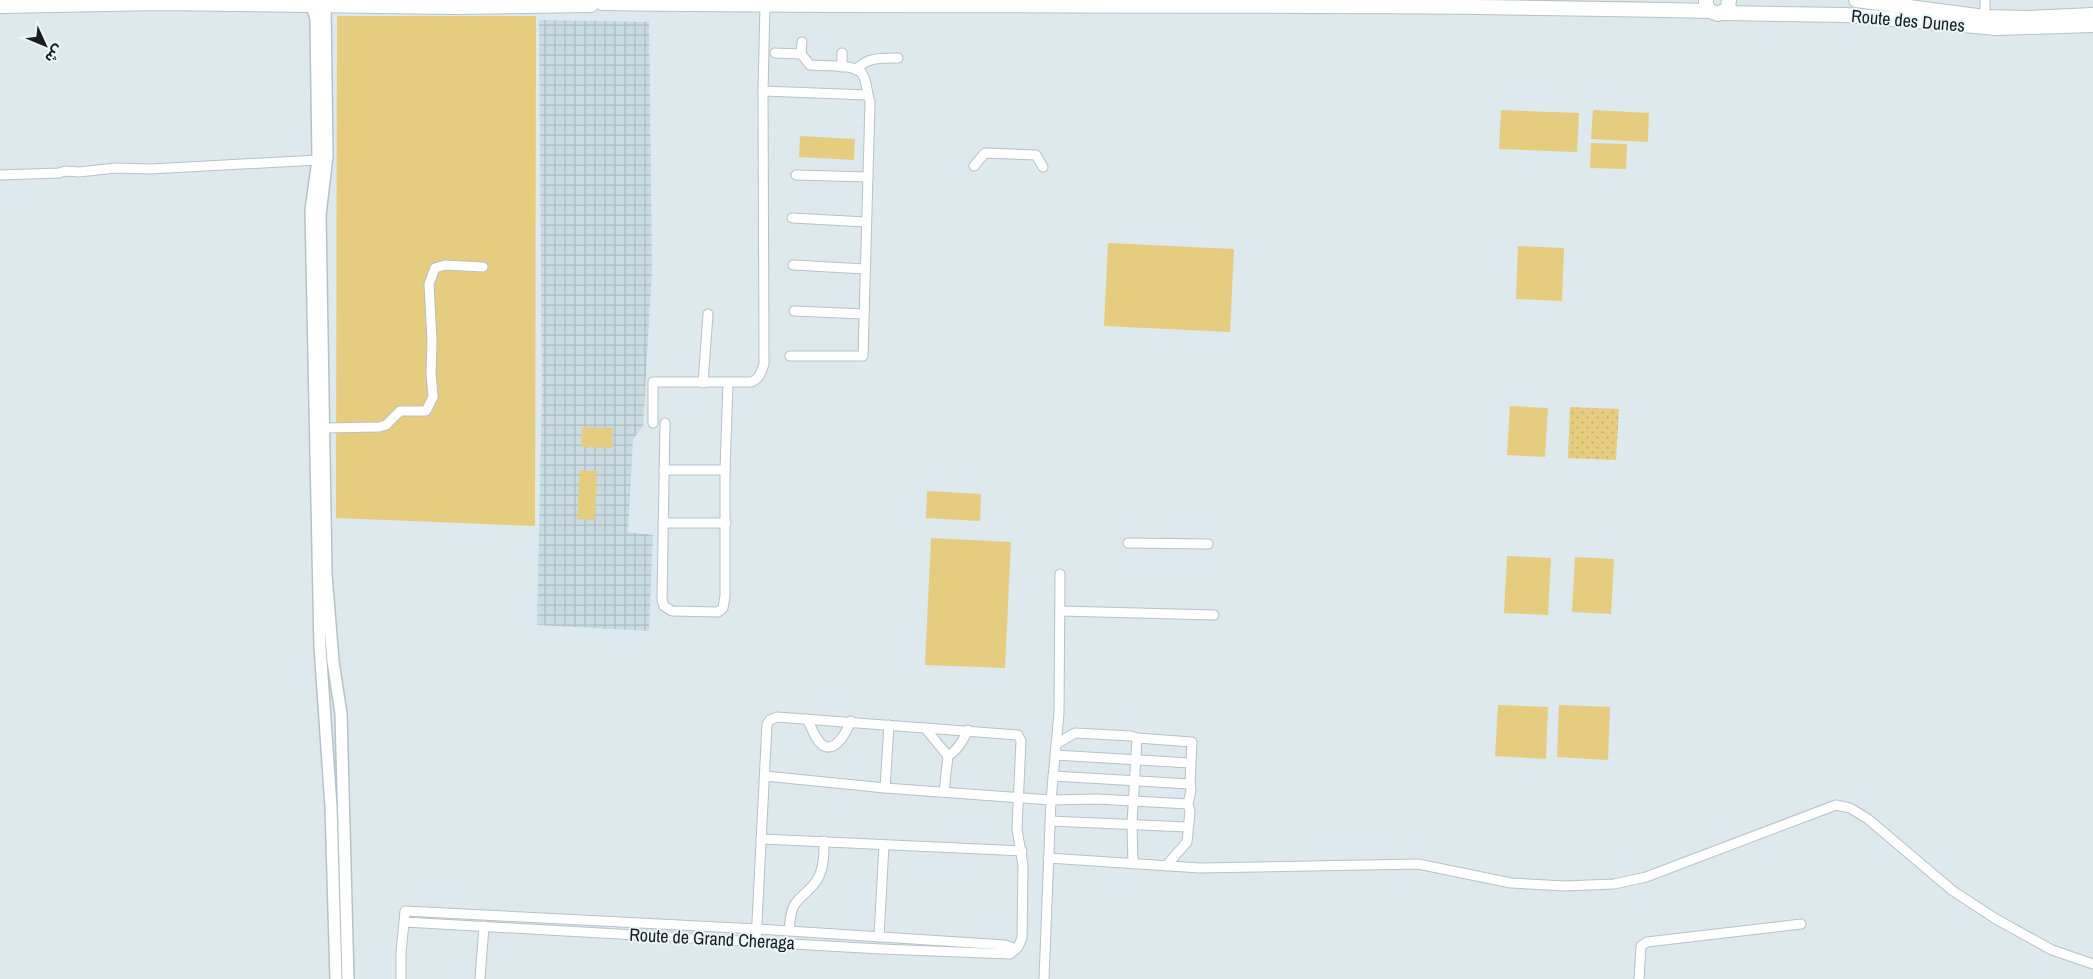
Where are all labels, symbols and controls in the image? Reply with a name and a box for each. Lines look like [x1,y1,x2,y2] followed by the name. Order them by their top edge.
[1850,3,1966,38] street label: Route des Dunes
[20,20,70,70] north arrow
[41,41,67,67] text: ش
[629,922,795,955] street label: Route de Grand Cheraga

